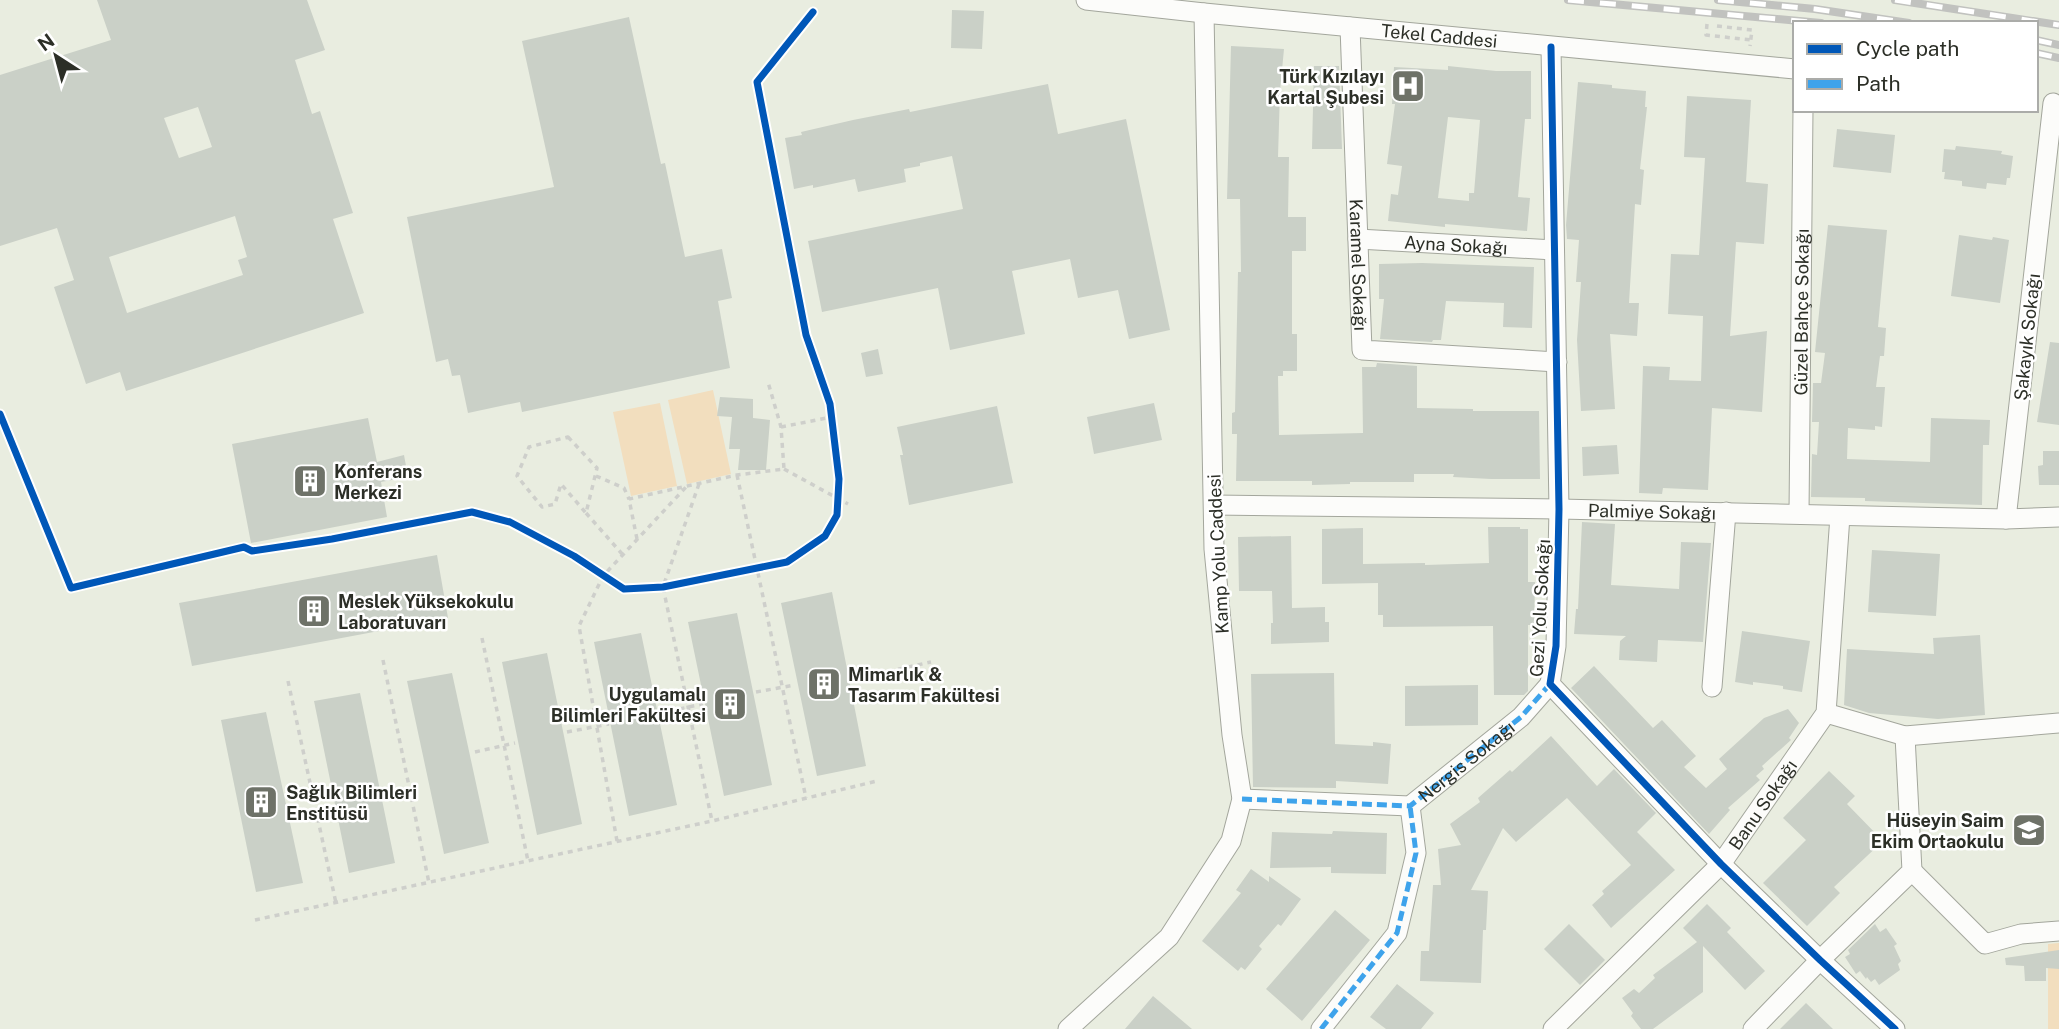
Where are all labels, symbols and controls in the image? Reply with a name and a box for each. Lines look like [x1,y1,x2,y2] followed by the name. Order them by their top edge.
[1380,19,1498,51] street label: Tekel Caddesi
[21,21,91,91] north arrow
[1793,21,2038,112] legend
[34,29,58,56] text: N
[1856,36,1959,61] text: Cycle path
[1267,66,1384,108] place label: Türk Kızılayı Kartal Şubesi
[1389,67,1427,105] hospital icon: Türk Kızılayı Kartal Şubesi
[1856,71,1901,96] text: Path
[1346,198,1372,331] street label: Karamel Sokağı
[1790,229,1812,395] street label: Güzel Bahçe Sokağı
[1403,231,1508,258] street label: Ayna Sokağı
[2010,272,2044,402] street label: Şakayık Sokağı
[334,461,422,503] place label: Konferans Merkezi
[291,462,329,500] building icon: Konferans Merkezi
[1203,474,1233,634] street label: Kamp Yolu Caddesi
[1588,499,1716,523] street label: Palmiye Sokağı
[1526,538,1554,678] street label: Gezi Yolu Sokağı
[338,591,514,633] place label: Meslek Yüksekokulu Laboratuvarı
[295,592,333,630] building icon: Meslek Yüksekokulu Laboratuvarı
[848,664,999,706] place label: Mimarlık & Tasarım Fakültesi
[805,665,843,703] building icon: Mimarlık & Tasarım Fakültesi
[551,684,706,726] place label: Uygulamalı Bilimleri Fakültesi
[711,685,749,723] building icon: Uygulamalı Bilimleri Fakültesi
[1414,716,1518,806] street label: Nergis Sokağı
[1724,755,1801,854] street label: Banu Sokağı
[286,782,417,824] place label: Sağlık Bilimleri Enstitüsü
[242,783,280,821] building icon: Sağlık Bilimleri Enstitüsü
[1871,810,2004,852] place label: Hüseyin Saim Ekim Ortaokulu
[2010,811,2048,849] school or university icon: Hüseyin Saim Ekim Ortaokulu

